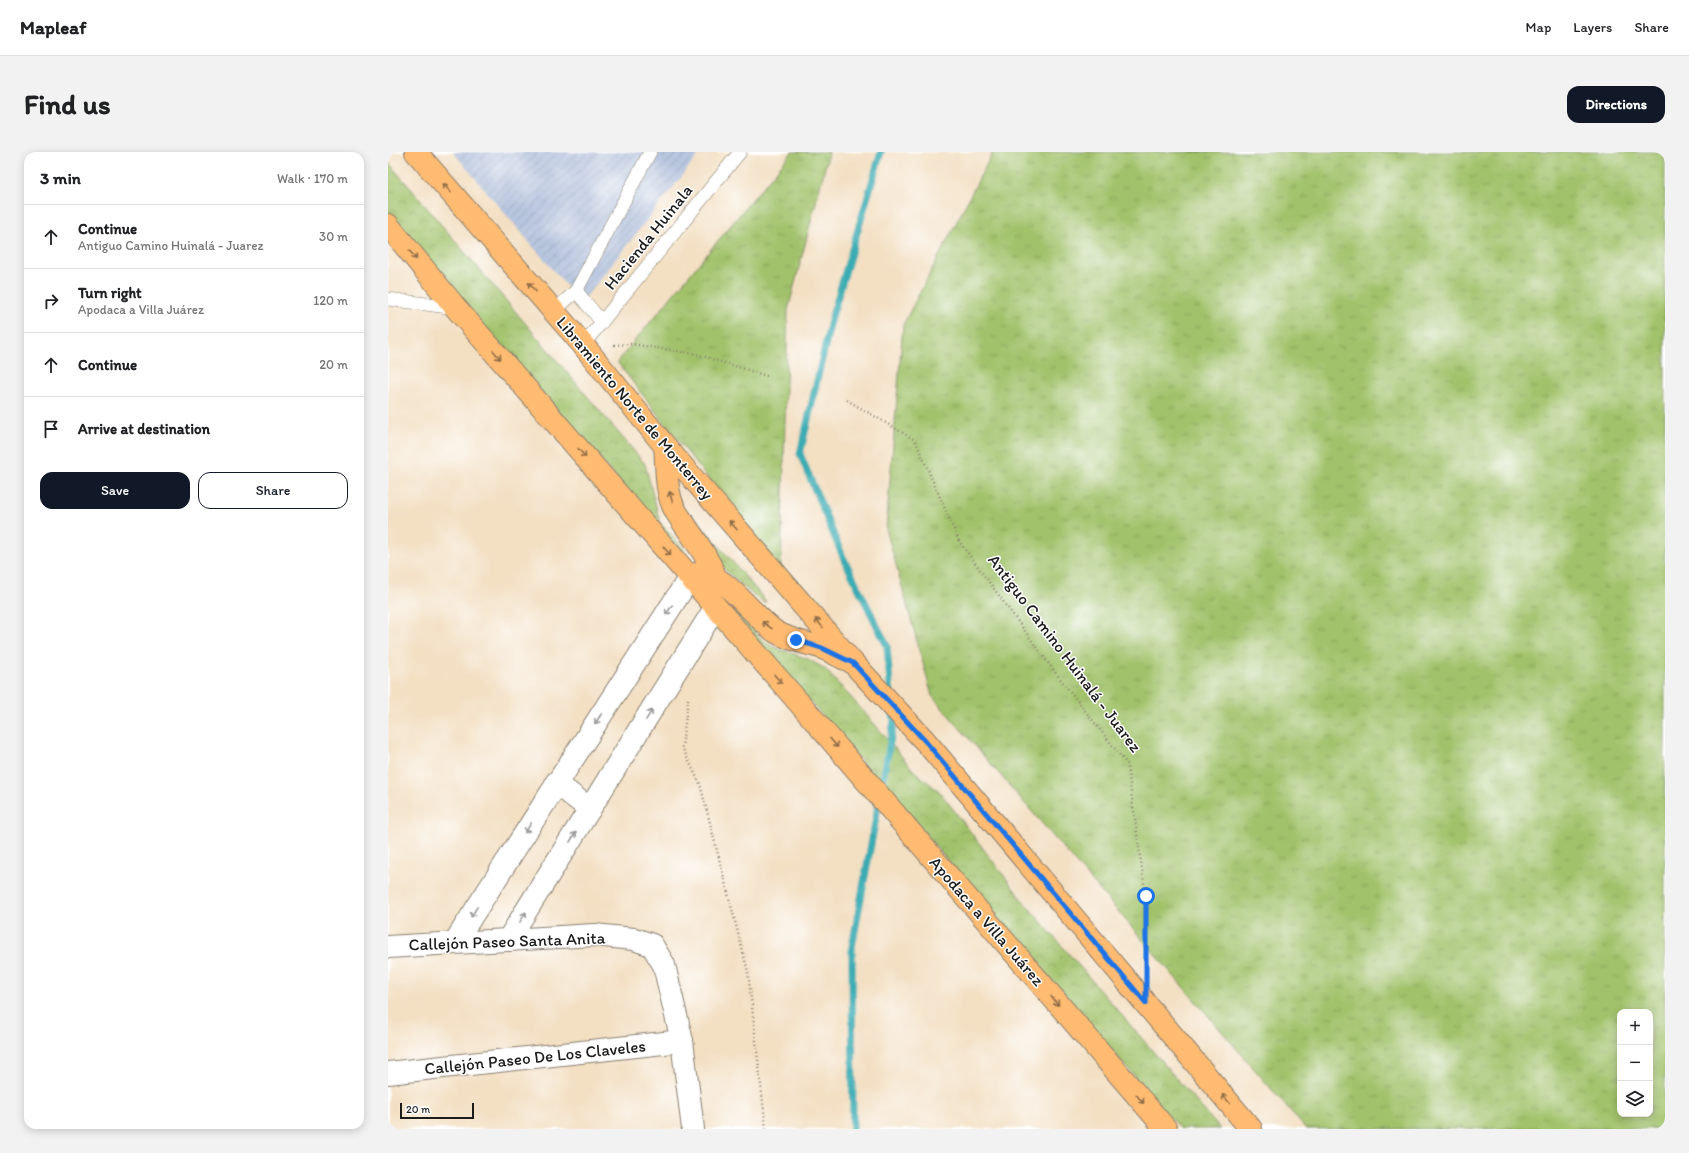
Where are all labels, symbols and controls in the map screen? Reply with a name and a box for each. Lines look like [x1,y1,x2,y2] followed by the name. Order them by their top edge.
[20,16,86,39] text: Mapleaf
[1526,19,1551,36] text: Map
[1573,19,1612,36] text: Layers
[1634,19,1669,36] text: Share
[1567,86,1665,123] button: Directions
[24,87,111,121] text: Find us
[40,168,81,188] text: 3 min
[277,171,348,186] text: Walk · 170 m
[600,181,696,293] street label: Hacienda Huinala
[443,183,452,193] one-way arrow
[78,220,137,238] text: Continue
[40,226,62,248] icon: ahead
[319,229,348,244] text: 30 m
[78,238,263,253] text: Antiguo Camino Huinalá - Juarez
[409,250,417,261] one-way arrow
[528,281,537,292] one-way arrow
[78,284,142,302] text: Turn right
[40,290,62,312] icon: right
[313,293,348,308] text: 120 m
[78,302,204,317] text: Apodaca a Villa Juárez
[552,312,718,504] street label: Libramiento Norte de Monterrey
[492,349,501,360] one-way arrow
[40,354,62,376] icon: ahead
[78,356,137,374] text: Continue
[319,357,348,372] text: 20 m
[40,418,62,440] icon: arrive
[78,420,210,438] text: Arrive at destination
[577,447,586,457] one-way arrow
[40,472,190,509] button: Save
[198,472,348,509] button: Share
[667,491,674,504] one-way arrow
[729,520,738,530] one-way arrow
[663,545,672,556] one-way arrow
[984,550,1146,756] street label: Antiguo Camino Huinalá - Juarez
[665,604,673,615] one-way arrow
[814,618,823,629] one-way arrow
[761,621,772,630] one-way arrow
[787,631,805,649] route end
[773,674,783,684] one-way arrow
[645,710,653,721] one-way arrow
[594,713,602,724] one-way arrow
[829,738,838,748] one-way arrow
[524,822,532,833] one-way arrow
[569,832,577,843] one-way arrow
[925,852,1049,990] street label: Apodaca a Villa Juárez
[1137,887,1155,905] route start
[470,907,478,918] one-way arrow
[519,911,527,923] one-way arrow
[408,928,606,954] street label: Callejón Paseo Santa Anita
[1051,996,1060,1006] one-way arrow
[1617,1009,1653,1117] map controls
[1617,1009,1653,1045] button: +
[423,1035,647,1079] street label: Callejón Paseo De Los Claveles
[1617,1045,1653,1081] button: −
[1617,1081,1653,1117] button: layers
[1136,1094,1145,1105] one-way arrow
[1222,1094,1231,1105] one-way arrow
[400,1101,474,1120] scale bar
[406,1103,430,1116] text: 20 m

